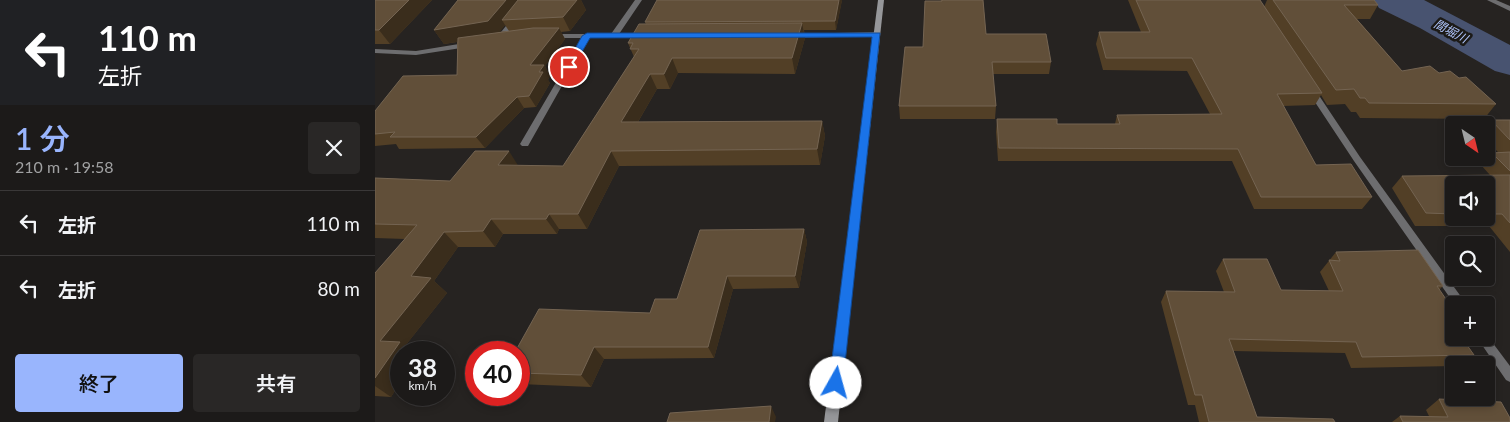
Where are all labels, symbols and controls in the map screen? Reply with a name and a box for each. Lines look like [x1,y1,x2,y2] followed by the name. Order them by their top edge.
[98,16,197,58] text: 110 m
[1432,16,1472,47] water label: 間堀川
[15,20,80,85] icon: left
[548,46,590,88] pin
[555,53,583,81] icon: arrive
[98,62,142,89] text: 左折
[1445,116,1495,166] north arrow
[1445,116,1495,406] map controls
[15,120,70,156] text: 1 分
[308,122,360,174] button: close
[15,157,114,176] text: 210 m · 19:58
[1445,176,1495,226] button: sound
[15,209,43,237] icon: left
[306,212,360,235] text: 110 m
[58,213,96,236] text: 左折
[1445,236,1495,286] button: search
[15,274,43,302] icon: left
[317,277,360,300] text: 80 m
[58,278,96,301] text: 左折
[1445,296,1495,346] button: +
[465,341,530,406] speed limit sign: 40
[408,352,437,382] text: 38
[15,354,183,412] button: 終了
[193,354,360,412] button: 共有
[809,356,861,408] position arrow
[1445,356,1495,406] button: −
[408,378,437,393] text: km/h

